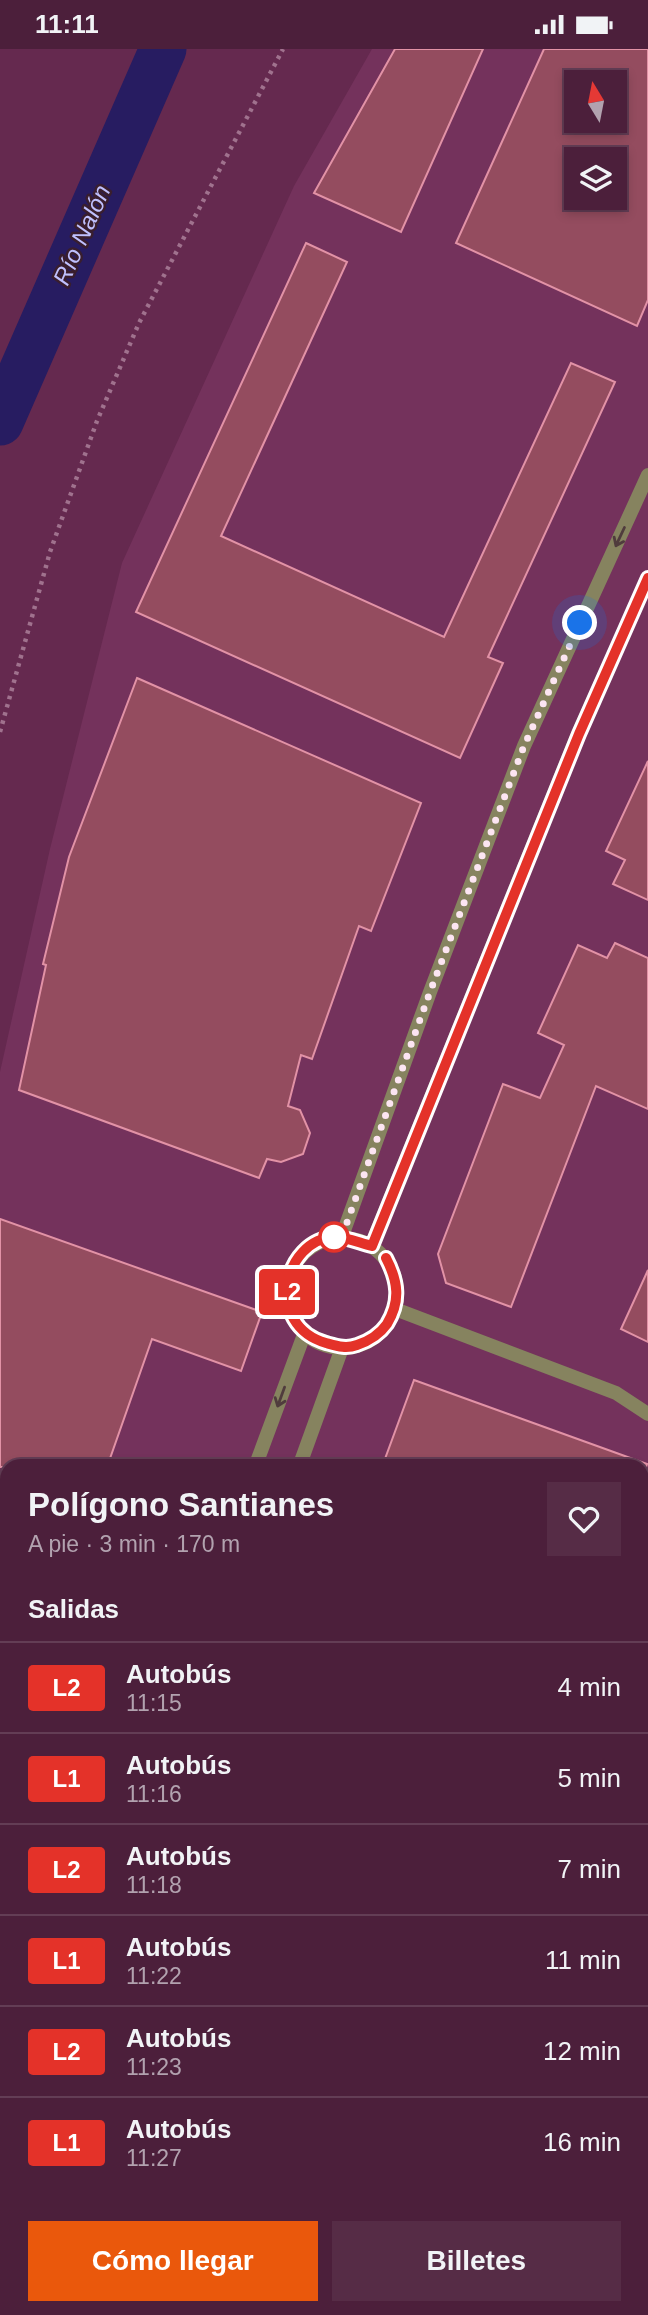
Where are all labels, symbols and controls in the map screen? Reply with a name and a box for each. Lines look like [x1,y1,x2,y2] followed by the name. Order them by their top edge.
[35,9,99,39] text: 11:11
[564,70,626,133] north arrow
[564,70,627,210] map controls
[564,147,627,210] button: layers
[48,181,116,289] water label: Río Nalón
[612,526,626,547] one-way arrow
[562,605,597,640] your location
[319,1222,349,1252] unlabelled marker
[256,1269,318,1315] line badge: L2
[273,1278,301,1305] text: L2
[274,1385,286,1407] one-way arrow
[547,1482,621,1556] button: heart
[28,1486,334,1523] text: Polígono Santianes
[28,1531,240,1557] text: A pie · 3 min · 170 m
[28,1594,119,1624] text: Salidas
[126,1659,231,1689] text: Autobús
[557,1672,621,1702] text: 4 min
[52,1674,81,1701] text: L2
[126,1690,182,1716] text: 11:15
[126,1750,231,1780] text: Autobús
[557,1763,621,1793] text: 5 min
[52,1765,81,1792] text: L1
[126,1781,182,1807] text: 11:16
[126,1841,231,1871] text: Autobús
[557,1854,621,1884] text: 7 min
[52,1856,81,1883] text: L2
[126,1872,182,1898] text: 11:18
[126,1932,231,1962] text: Autobús
[545,1945,621,1975] text: 11 min
[52,1947,81,1974] text: L1
[126,1963,182,1989] text: 11:22
[126,2023,231,2053] text: Autobús
[543,2036,621,2066] text: 12 min
[52,2038,81,2065] text: L2
[126,2054,182,2080] text: 11:23
[126,2114,231,2144] text: Autobús
[543,2127,621,2157] text: 16 min
[52,2129,81,2156] text: L1
[126,2145,182,2171] text: 11:27
[28,2221,318,2301] button: Cómo llegar
[332,2221,621,2301] button: Billetes

